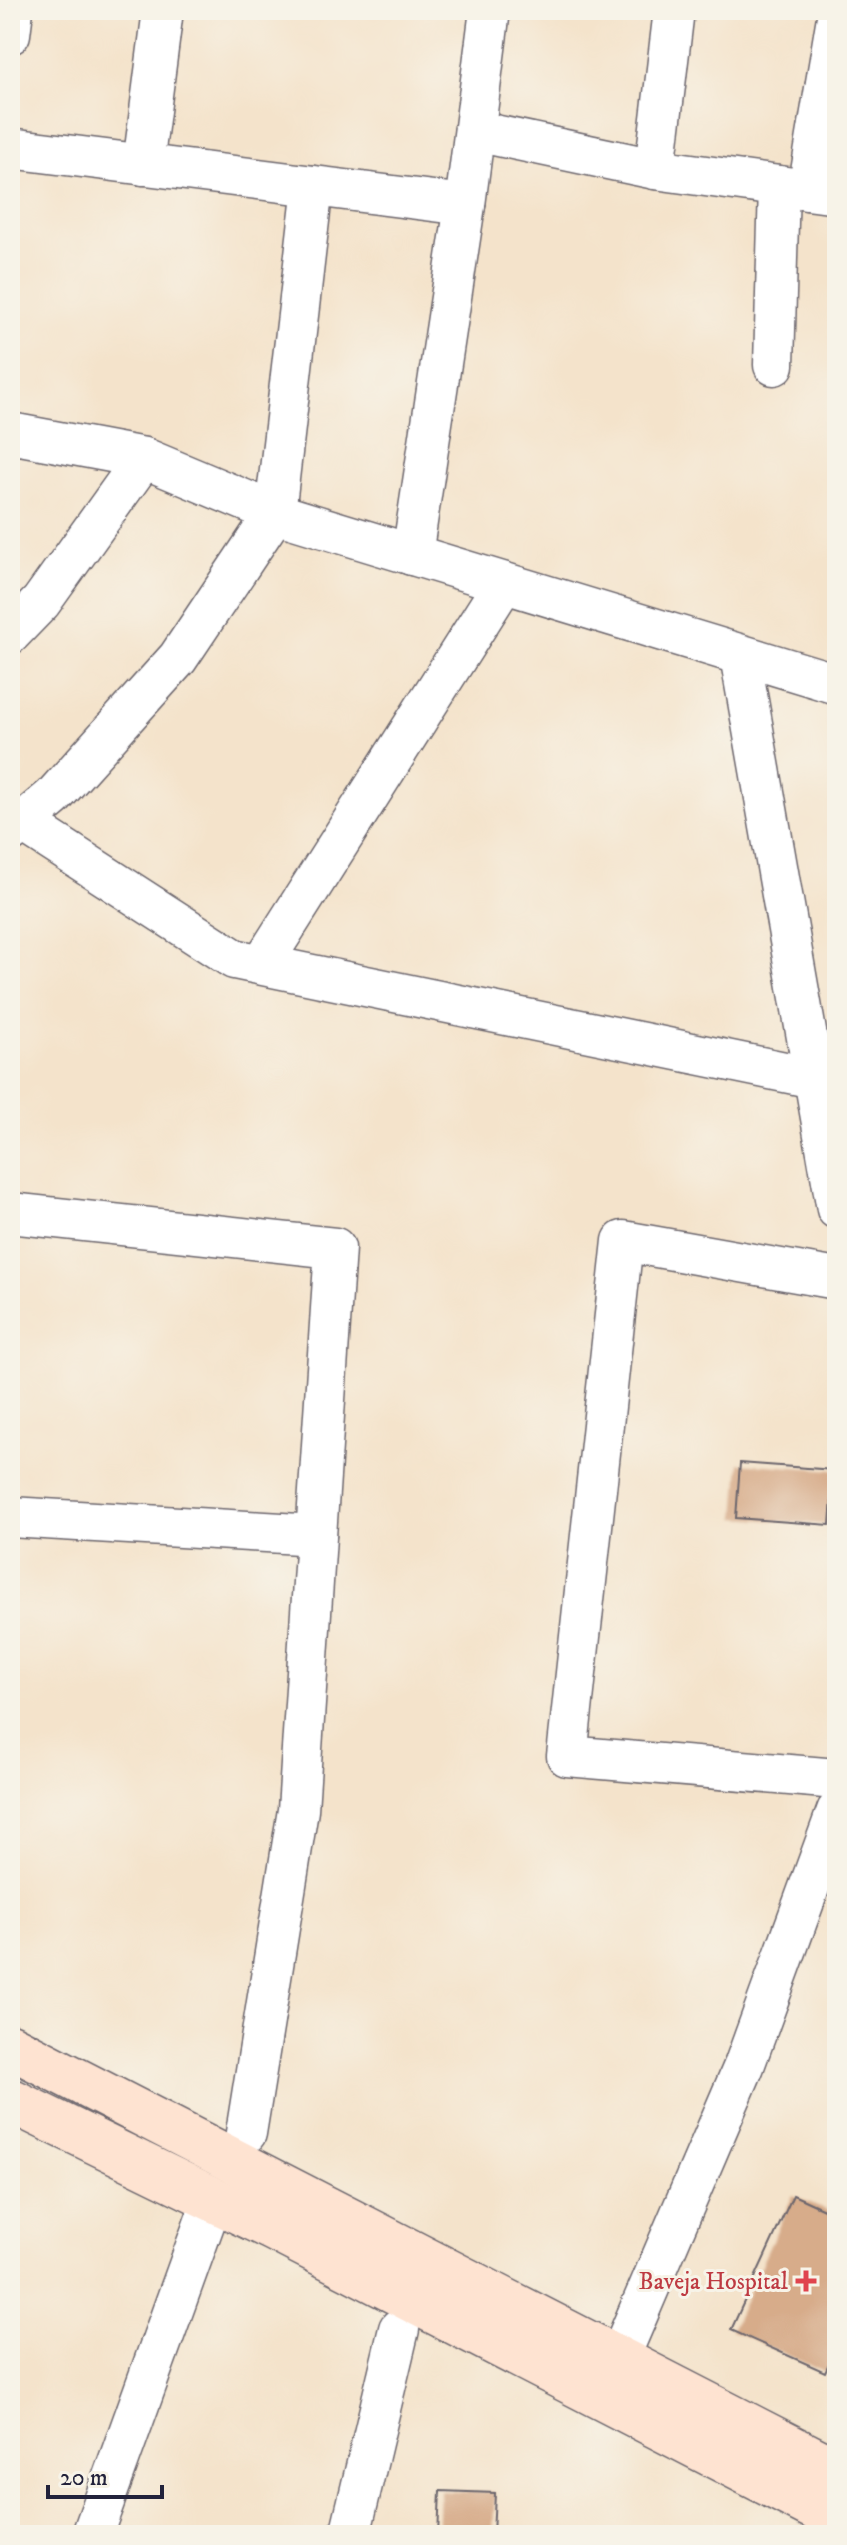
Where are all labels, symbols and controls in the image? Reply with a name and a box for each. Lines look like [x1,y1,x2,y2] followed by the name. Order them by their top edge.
[638,2267,789,2297] place label: Baveja Hospital
[795,2270,817,2292] marker: Baveja Hospital
[48,2449,162,2499] scale bar
[60,2463,108,2493] text: 20 m

